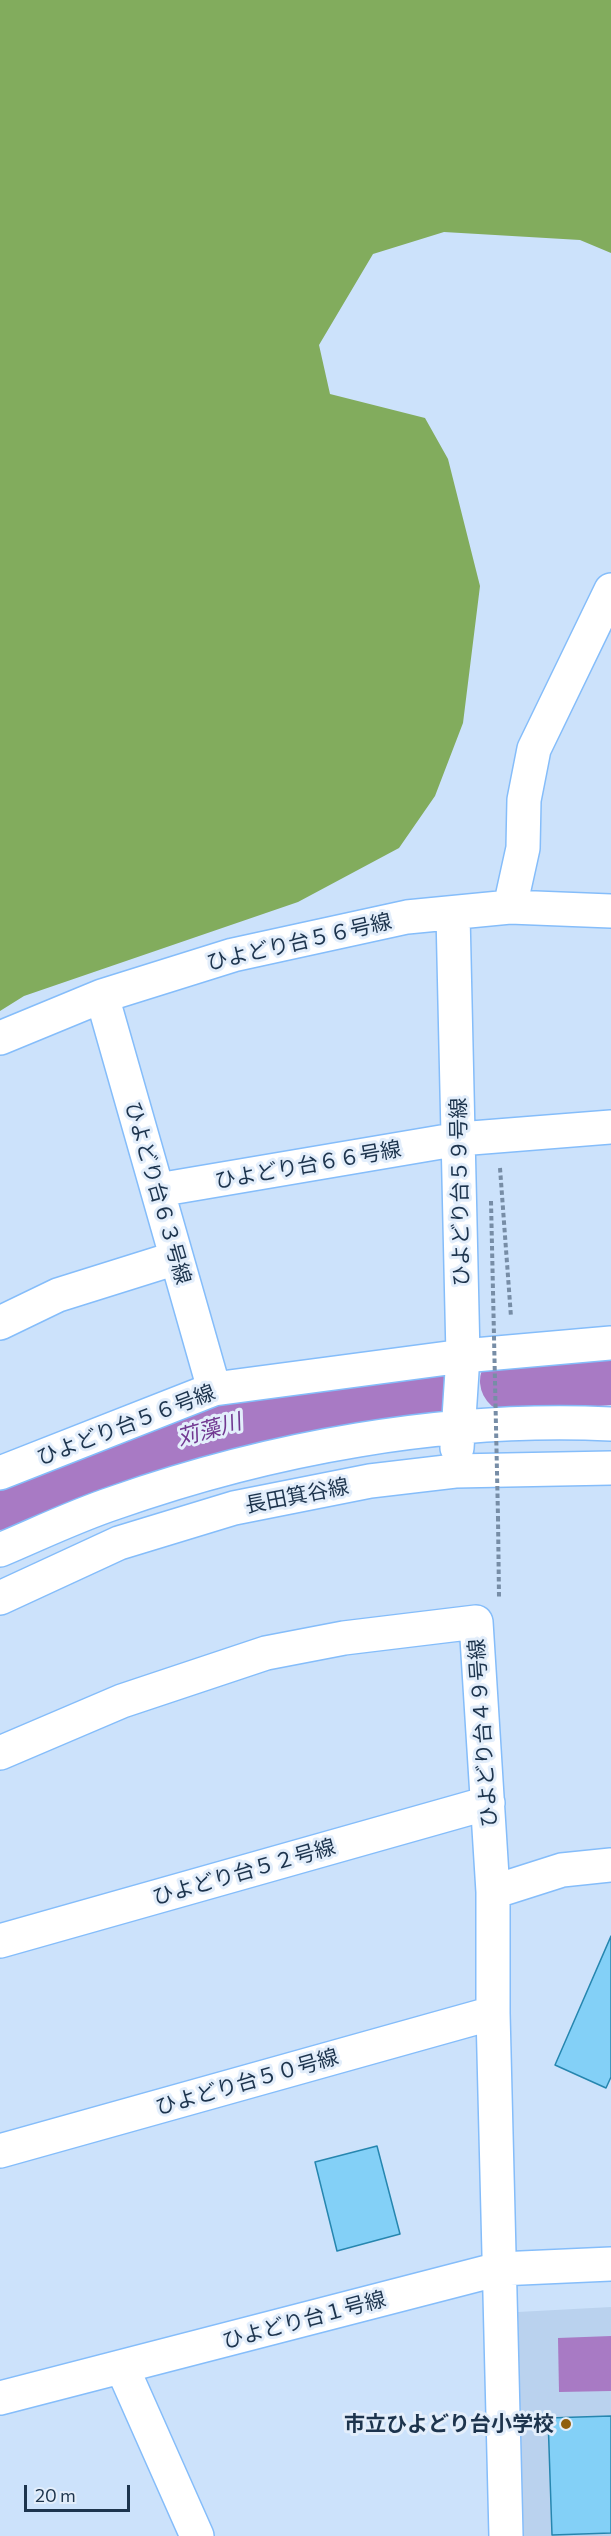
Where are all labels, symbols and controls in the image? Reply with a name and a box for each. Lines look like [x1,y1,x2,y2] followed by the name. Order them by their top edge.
[204,908,394,976] street label: ひよどり台５６号線
[446,1097,474,1287] street label: ひよどり台５９号線
[120,1099,196,1287] street label: ひよどり台６３号線
[213,1136,403,1194] street label: ひよどり台６６号線
[33,1379,219,1471] street label: ひよどり台５６号線
[174,1408,244,1452] water label: 苅藻川
[243,1474,351,1518] street label: 長田箕谷線
[464,1638,502,1828] street label: ひよどり台４９号線
[150,1834,338,1910] street label: ひよどり台５２号線
[153,2044,341,2120] street label: ひよどり台５０号線
[220,2286,388,2354] street label: ひよどり台１号線
[344,2411,554,2437] place label: 市立ひよどり台小学校
[559,2417,573,2431] marker: 市立ひよどり台小学校
[27,2473,134,2511] scale bar
[35,2484,76,2506] text: 20 m

